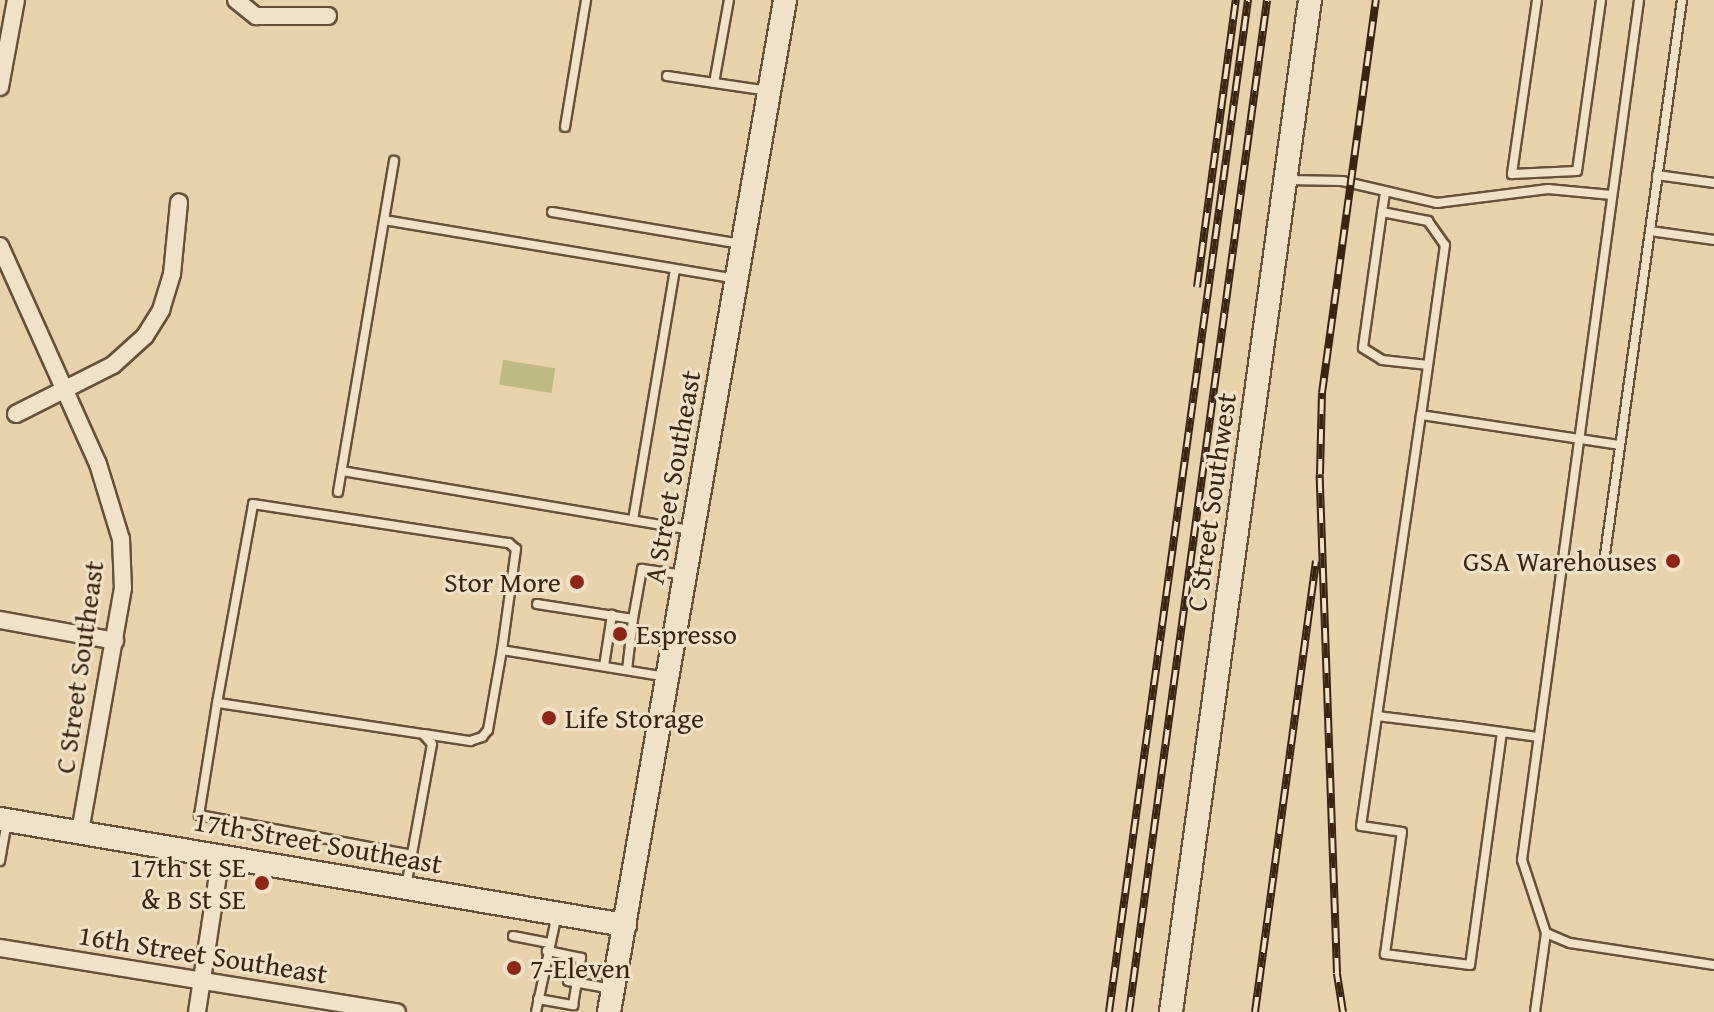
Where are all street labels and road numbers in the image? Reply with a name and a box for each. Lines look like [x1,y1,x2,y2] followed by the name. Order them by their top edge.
[637,368,707,586] street label: A Street Southeast
[1179,390,1243,614] street label: C Street Southwest
[47,558,111,776] street label: C Street Southeast
[191,804,445,880] street label: 17th Street Southeast
[76,918,330,990] street label: 16th Street Southeast

